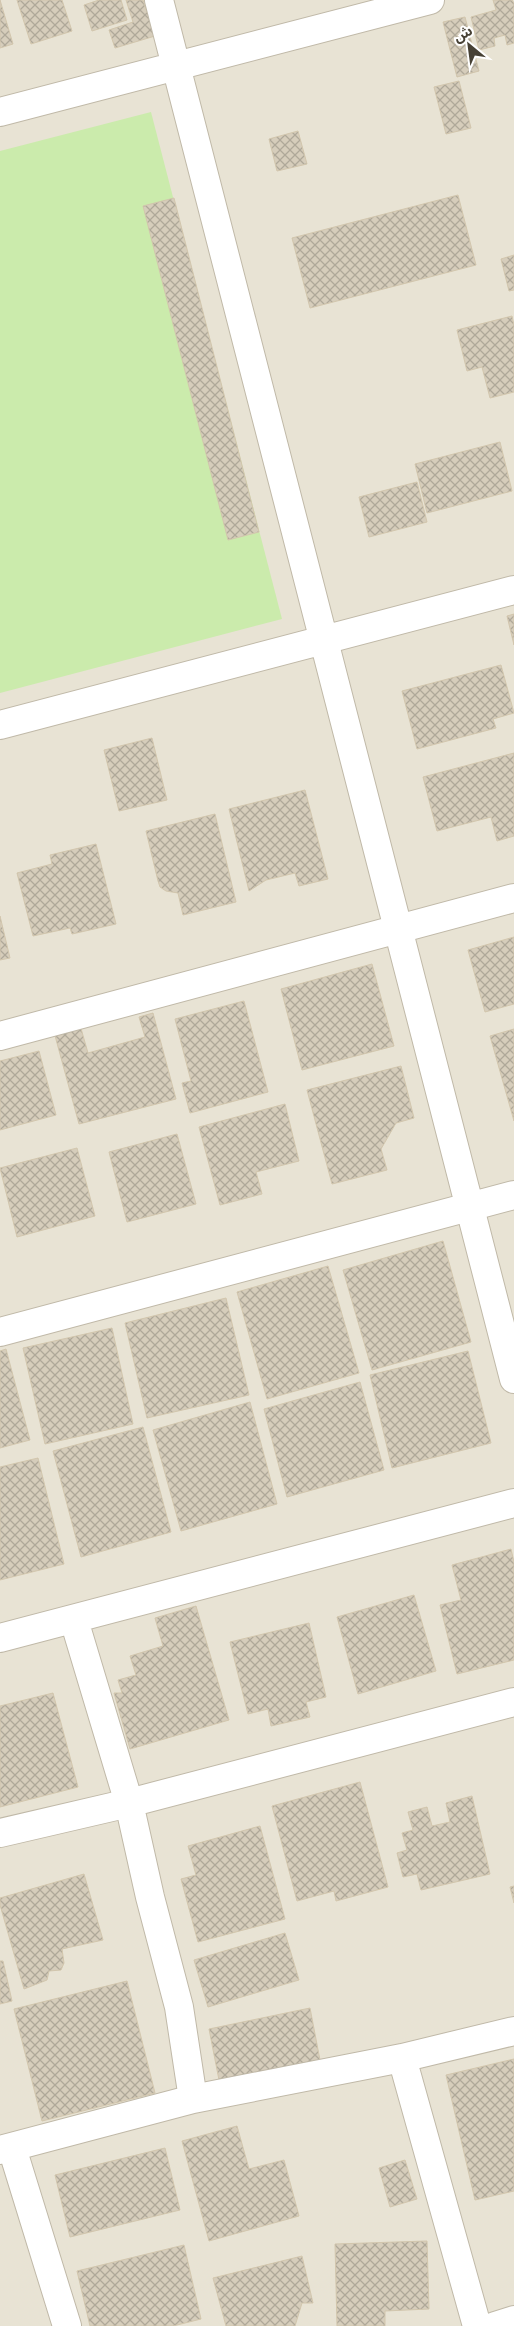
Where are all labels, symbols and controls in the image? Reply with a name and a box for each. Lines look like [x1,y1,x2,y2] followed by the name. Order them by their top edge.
[444,20,494,70] north arrow
[450,22,475,45] text: ش

